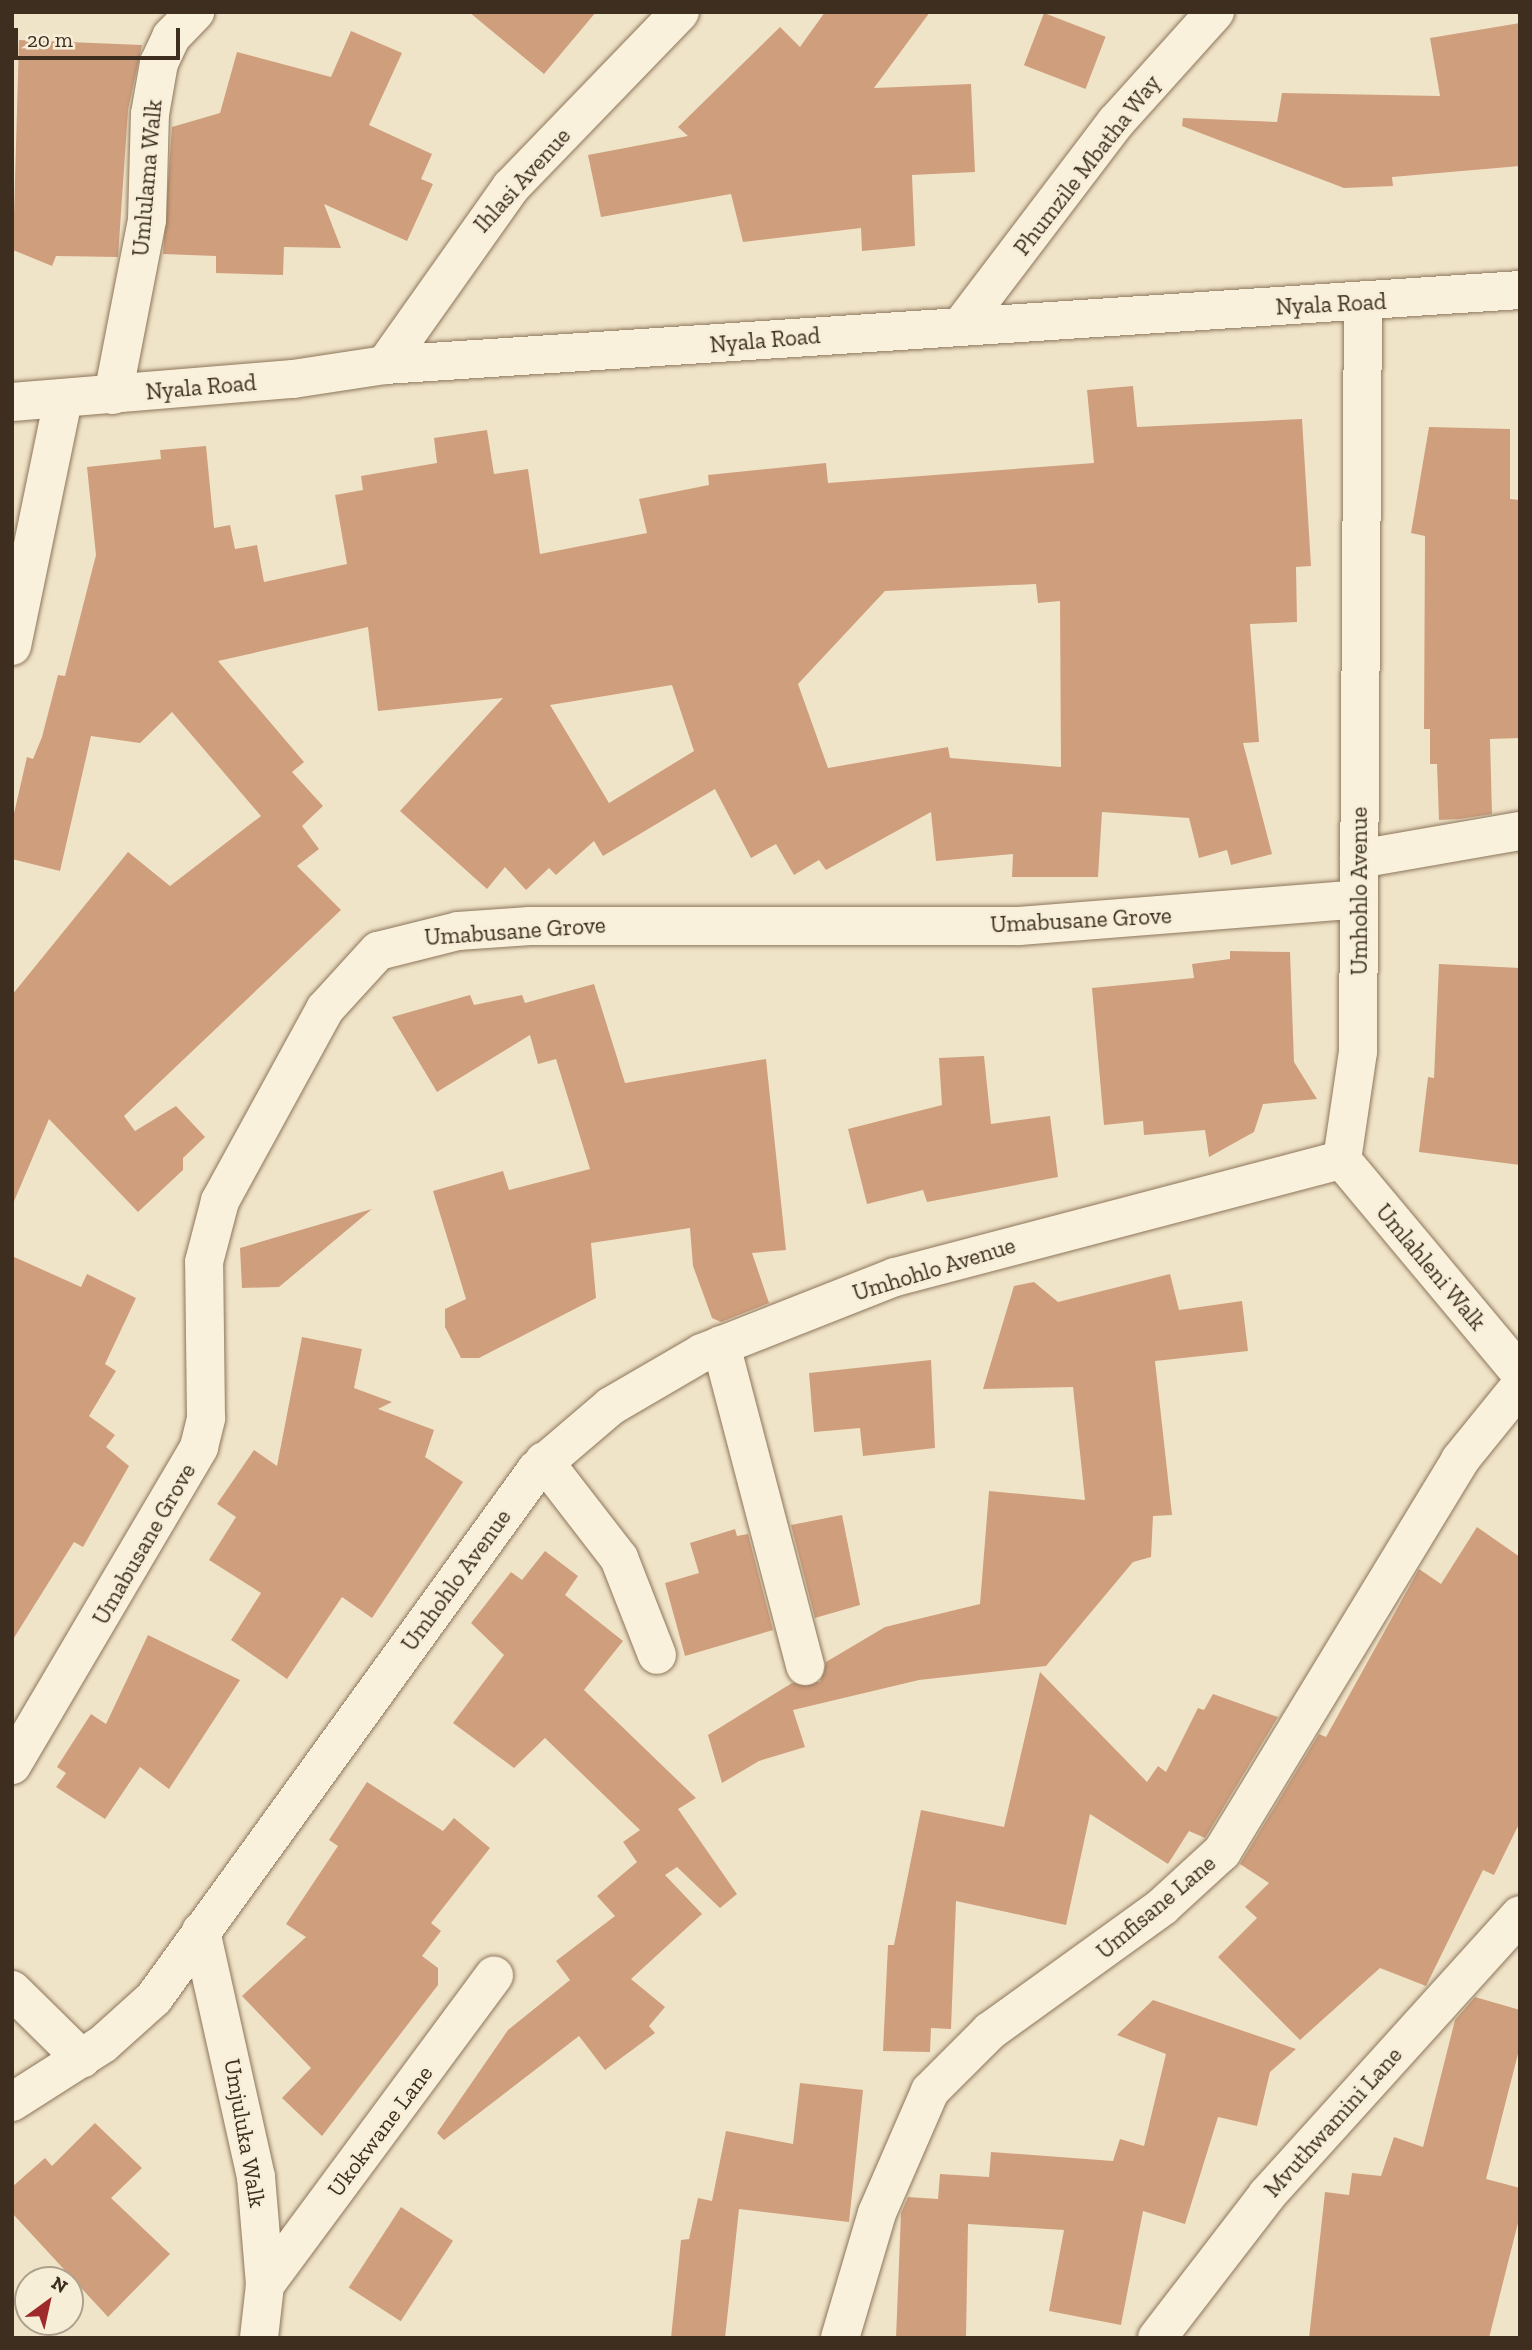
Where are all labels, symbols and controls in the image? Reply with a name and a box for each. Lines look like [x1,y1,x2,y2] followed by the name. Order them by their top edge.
[18,14,184,58] scale bar
[27,27,73,52] text: 20 m
[1008,69,1166,261] street label: Phumzile Mbatha Way
[126,98,168,258] street label: Umlulama Walk
[468,122,576,238] street label: Ihlasi Avenue
[1275,287,1387,321] street label: Nyala Road
[709,321,821,359] street label: Nyala Road
[145,368,257,406] street label: Nyala Road
[1345,806,1373,976] street label: Umhohlo Avenue
[990,901,1172,939] street label: Umabusane Grove
[423,911,607,951] street label: Umabusane Grove
[1370,1198,1492,1336] street label: Umlahleni Walk
[849,1231,1019,1307] street label: Umhohlo Avenue
[87,1458,201,1630] street label: Umabusane Grove
[395,1503,517,1657] street label: Umhohlo Avenue
[1091,1849,1221,1965] street label: Umfisane Lane
[1258,2041,1408,2203] street label: Mvuthwamini Lane
[218,2056,272,2210] street label: Umjuluka Walk
[322,2060,438,2202] street label: Ukokwane Lane
[14,2266,84,2336] north arrow
[47,2271,72,2298] text: N

